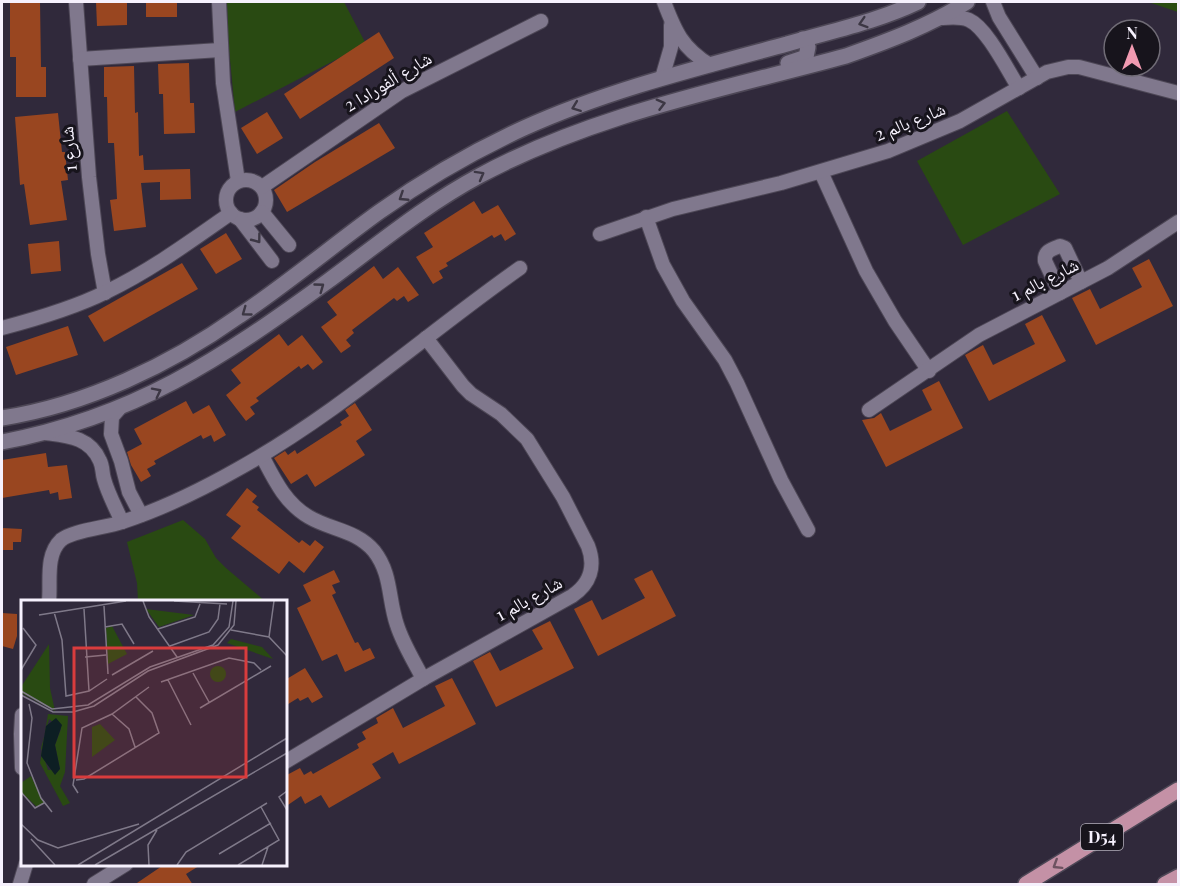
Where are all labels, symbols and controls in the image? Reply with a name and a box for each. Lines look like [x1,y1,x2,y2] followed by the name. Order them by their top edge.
[859,16,869,28] one-way arrow
[1102,18,1162,78] north arrow
[1126,22,1138,43] text: N
[339,46,436,117] street label: شارع ألفورادا 2
[871,96,949,147] street label: شارع بالم 2
[655,99,666,111] one-way arrow
[571,100,582,112] one-way arrow
[54,125,82,173] street label: شارع 1
[474,171,485,182] one-way arrow
[399,189,409,201] one-way arrow
[249,233,260,244] one-way arrow
[1007,252,1083,307] street label: شارع بالم 1
[314,283,325,294] one-way arrow
[241,305,252,316] one-way arrow
[150,387,161,399] one-way arrow
[491,570,567,627] street label: شارع بالم 1
[21,600,286,865] inset map
[1081,824,1123,850] road number: D54
[1053,857,1064,868] one-way arrow

